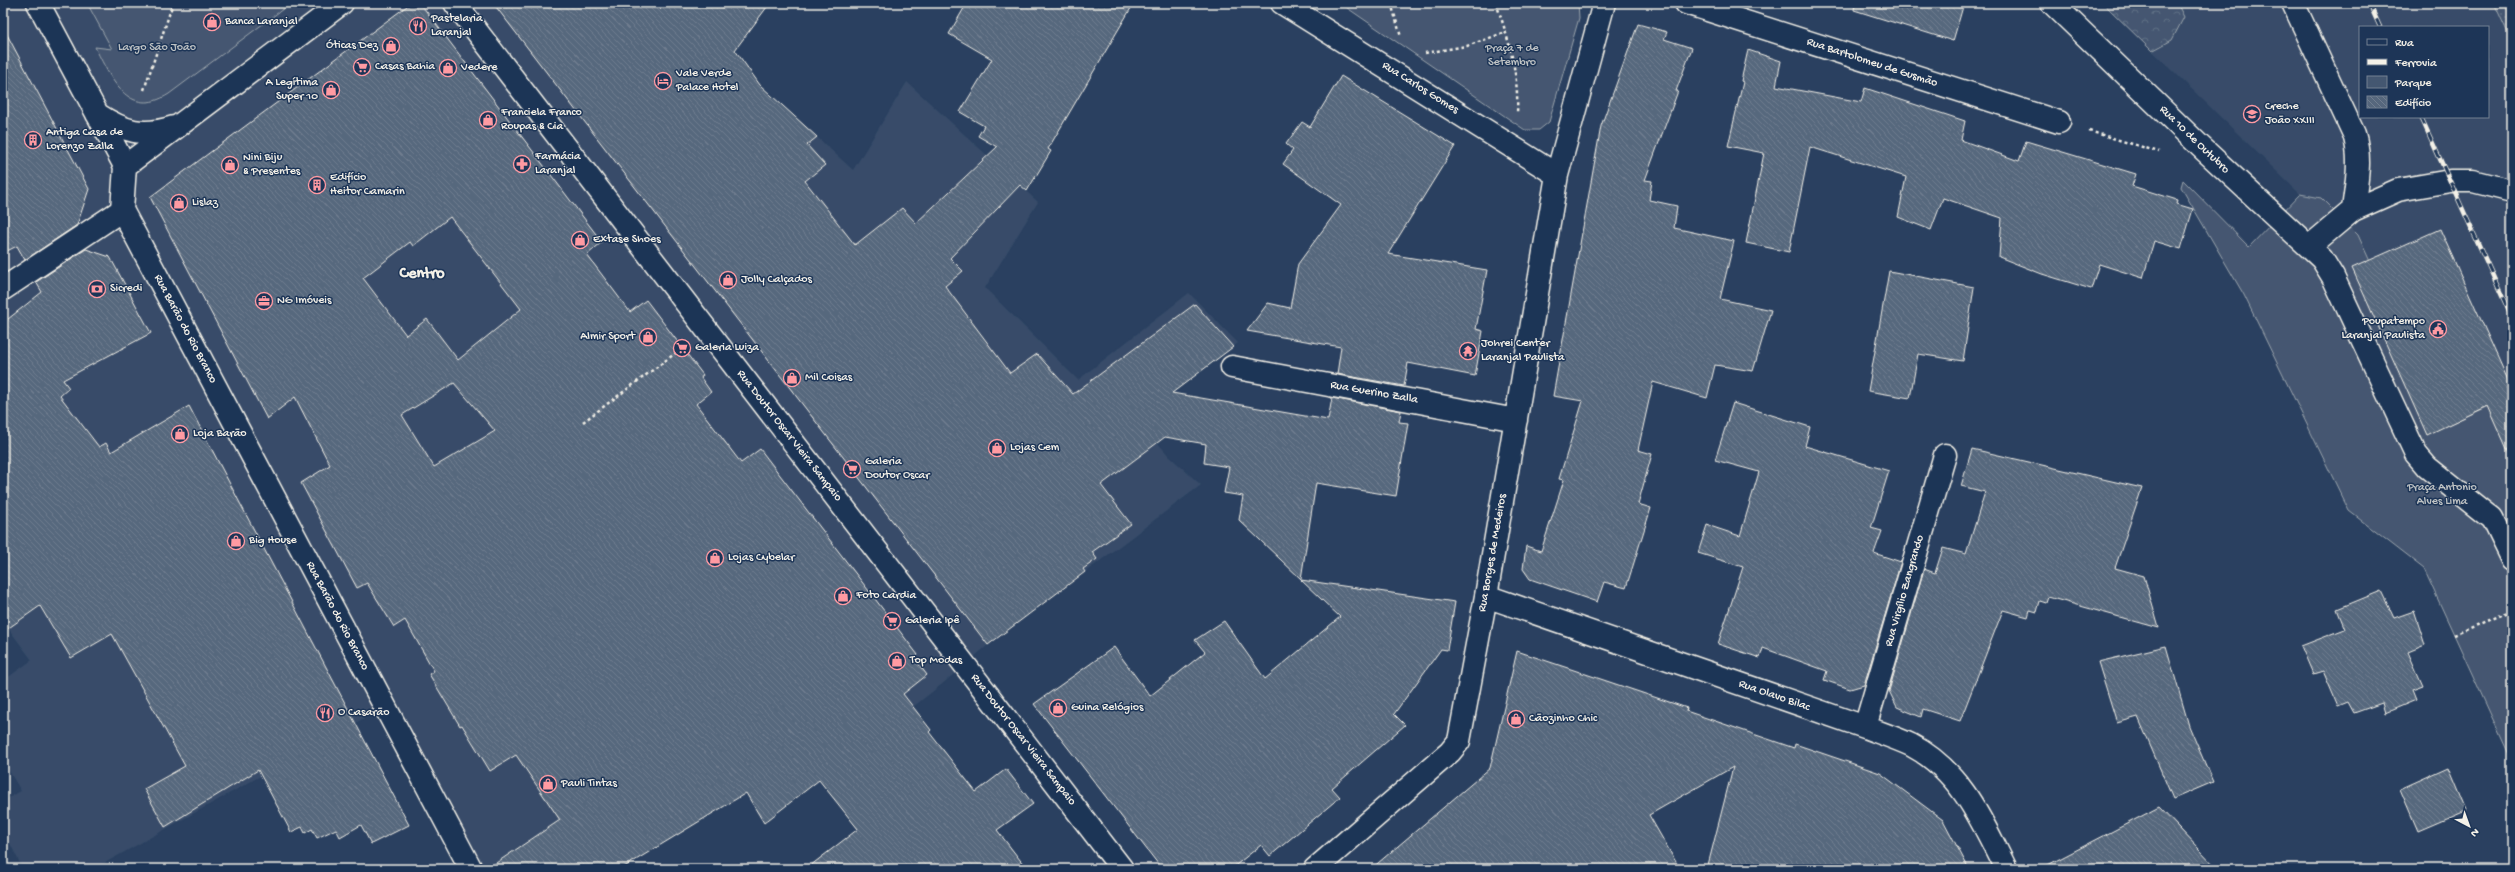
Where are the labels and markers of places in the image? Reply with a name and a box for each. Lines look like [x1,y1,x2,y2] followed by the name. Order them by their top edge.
[202,12,222,32] shop icon: Banca Laranjal
[430,12,483,40] place label: Pastelaria Laranjal
[224,15,298,29] place label: Banca Laranjal
[408,16,428,36] restaurant icon: Pastelaria Laranjal
[381,36,401,56] shop icon: Óticas Dez
[326,39,379,53] place label: Óticas Dez
[352,57,372,77] supermarket icon: Casas Bahia
[438,58,458,78] shop icon: Vedere
[375,60,435,74] place label: Casas Bahia
[460,61,498,75] place label: Vedere
[675,67,739,95] place label: Vale Verde Palace Hotel
[653,71,673,91] hotel icon: Vale Verde Palace Hotel
[265,76,318,104] place label: A Legítima Super 10
[321,80,341,100] shop icon: A Legítima Super 10
[2265,100,2315,128] place label: Creche João XXIII
[2242,104,2262,124] school or university icon: Creche João XXIII
[500,106,582,134] place label: Franciela Franco Roupas & Cia
[478,110,498,130] shop icon: Franciela Franco Roupas & Cia
[46,126,124,154] place label: Antiga Casa de Lorenzo Zalla
[23,130,43,150] building icon: Antiga Casa de Lorenzo Zalla
[534,150,581,178] place label: Farmácia Laranjal
[243,151,301,179] place label: Nini Biju & Presentes
[512,154,532,174] pharmacy icon: Farmácia Laranjal
[220,155,240,175] shop icon: Nini Biju & Presentes
[330,171,405,199] place label: Edifício Heitor Camarin
[307,175,327,195] building icon: Edifício Heitor Camarin
[169,193,189,213] shop icon: Lislaz
[192,196,219,210] place label: Lislaz
[570,230,590,250] shop icon: Extase Shoes
[593,233,661,247] place label: Extase Shoes
[718,270,738,290] shop icon: Jolly Calçados
[741,273,812,287] place label: Jolly Calçados
[87,279,107,299] bank icon: Sicredi
[110,282,143,296] place label: Sicredi
[254,291,274,311] office icon: NG Imóveis
[277,294,332,308] place label: NG Imóveis
[2342,315,2425,343] place label: Poupatempo Laranjal Paulista
[2428,319,2448,339] public building icon: Poupatempo Laranjal Paulista
[638,327,658,347] shop icon: Almir Sport
[580,330,636,344] place label: Almir Sport
[1481,337,1565,365] place label: Johrei Center Laranjal Paulista
[672,338,692,358] supermarket icon: Galeria Luiza
[695,341,759,355] place label: Galeria Luiza
[1458,341,1478,361] temple icon: Johrei Center Laranjal Paulista
[782,368,802,388] shop icon: Mil Coisas
[805,371,853,385] place label: Mil Coisas
[170,424,190,444] shop icon: Loja Barão
[193,427,247,441] place label: Loja Barão
[987,438,1007,458] shop icon: Lojas Cem
[1010,441,1060,455] place label: Lojas Cem
[864,455,931,483] place label: Galeria Doutor Oscar
[842,459,862,479] supermarket icon: Galeria Doutor Oscar
[226,531,246,551] shop icon: Big House
[248,534,298,548] place label: Big House
[705,548,725,568] shop icon: Lojas Cybelar
[728,551,796,565] place label: Lojas Cybelar
[833,586,853,606] shop icon: Foto Cardia
[855,589,916,603] place label: Foto Cardia
[882,611,902,631] supermarket icon: Galeria Ipê
[905,614,960,628] place label: Galeria Ipê
[887,651,907,671] shop icon: Top Modas
[909,654,963,668] place label: Top Modas
[1048,698,1068,718] shop icon: Guina Relógios
[1071,701,1144,715] place label: Guina Relógios
[315,703,335,723] restaurant icon: O Casarão
[338,706,389,720] place label: O Casarão
[1506,709,1526,729] shop icon: Cãozinho Chic
[1529,712,1598,726] place label: Cãozinho Chic
[538,774,558,794] shop icon: Pauli Tintas
[560,777,617,791] place label: Pauli Tintas

